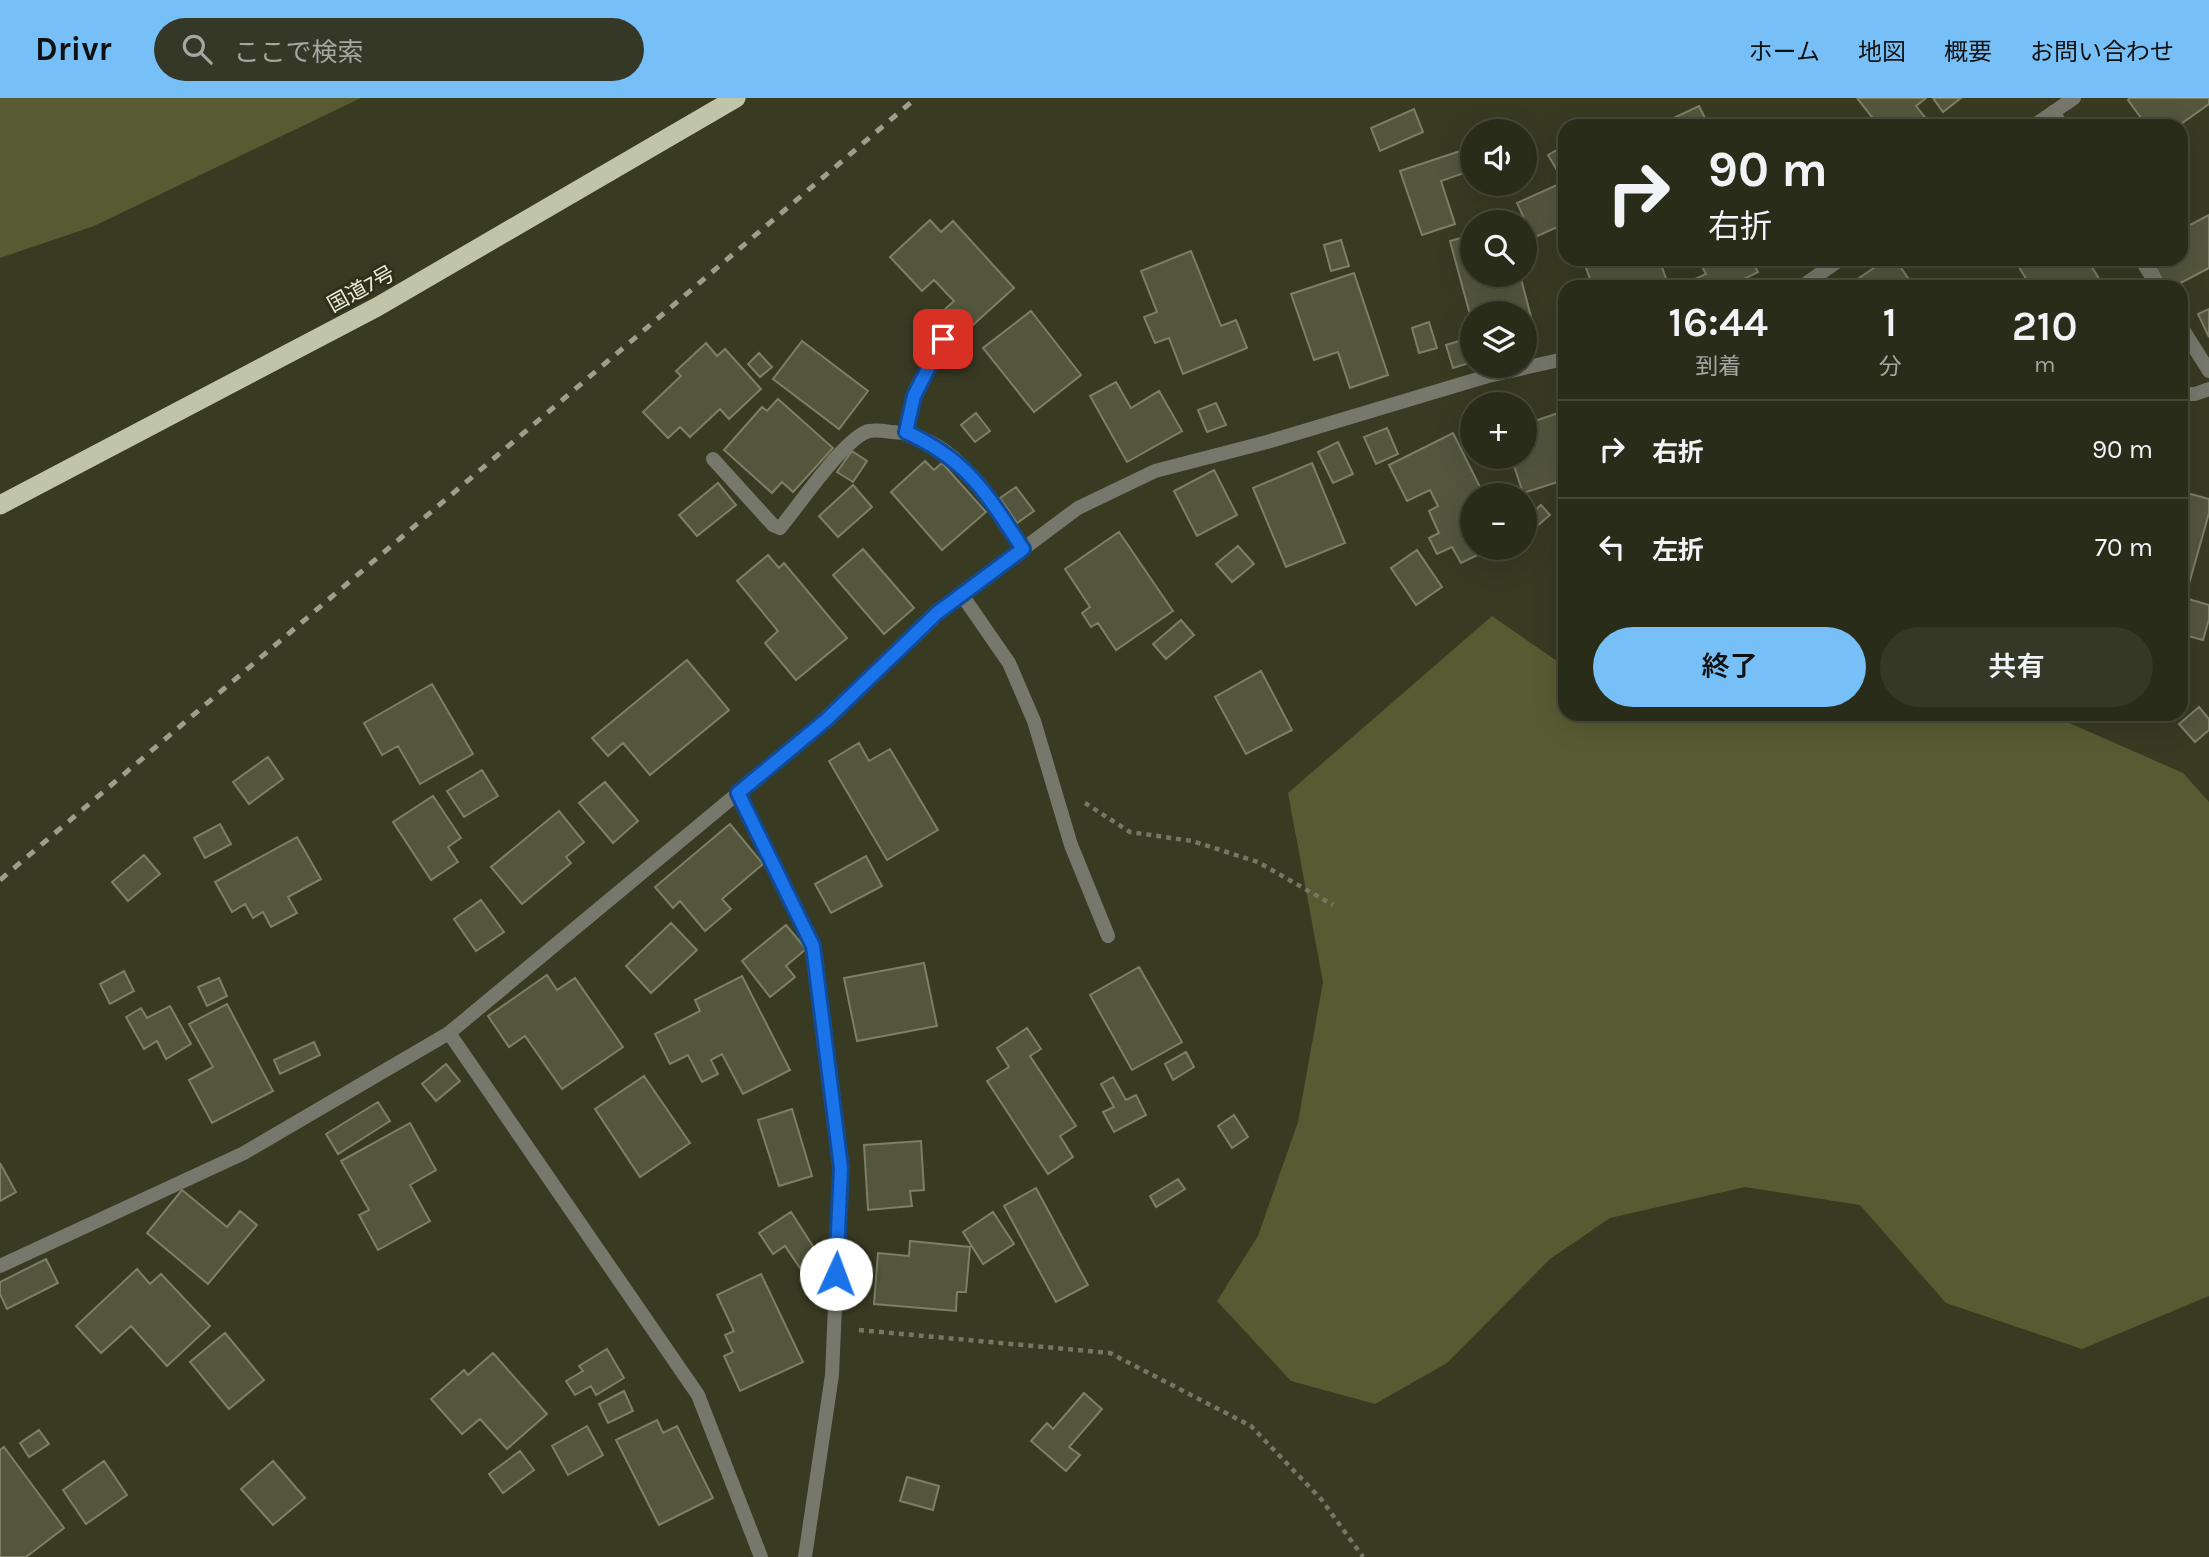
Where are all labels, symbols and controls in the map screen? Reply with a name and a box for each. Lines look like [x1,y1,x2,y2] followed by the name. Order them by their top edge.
[154,18,644,81] search box
[35,30,112,68] text: Drivr
[178,30,216,68] icon: search
[234,37,364,68] text: ここで検索
[1749,38,1820,66] text: ホーム
[1858,38,1906,66] text: 地図
[1944,38,1992,66] text: 概要
[2030,38,2174,66] text: お問い合わせ
[1460,119,1537,560] map controls
[1460,119,1537,196] button: sound
[1708,141,1828,198] text: 90 m
[1593,147,1684,238] icon: right
[1708,208,1772,245] text: 右折
[1460,210,1537,287] button: search
[323,261,399,317] street label: 国道7号
[1668,297,1768,347] text: 16:44
[1883,297,1897,347] text: 1
[1460,301,1537,378] button: layers
[2012,301,2078,351] text: 210
[913,309,973,369] pin
[924,320,962,358] icon: arrive
[2034,351,2055,378] text: m
[1695,353,1741,380] text: 到着
[1878,353,1901,380] text: 分
[1460,392,1537,469] button: +
[1593,430,1631,468] icon: right
[2092,434,2153,465] text: 90 m
[1652,437,1704,468] text: 右折
[1460,483,1537,560] button: −
[1593,528,1631,566] icon: left
[2095,532,2153,563] text: 70 m
[1652,535,1704,566] text: 左折
[1593,627,1866,707] button: 終了
[1880,627,2153,707] button: 共有
[799,1237,873,1311] position arrow

